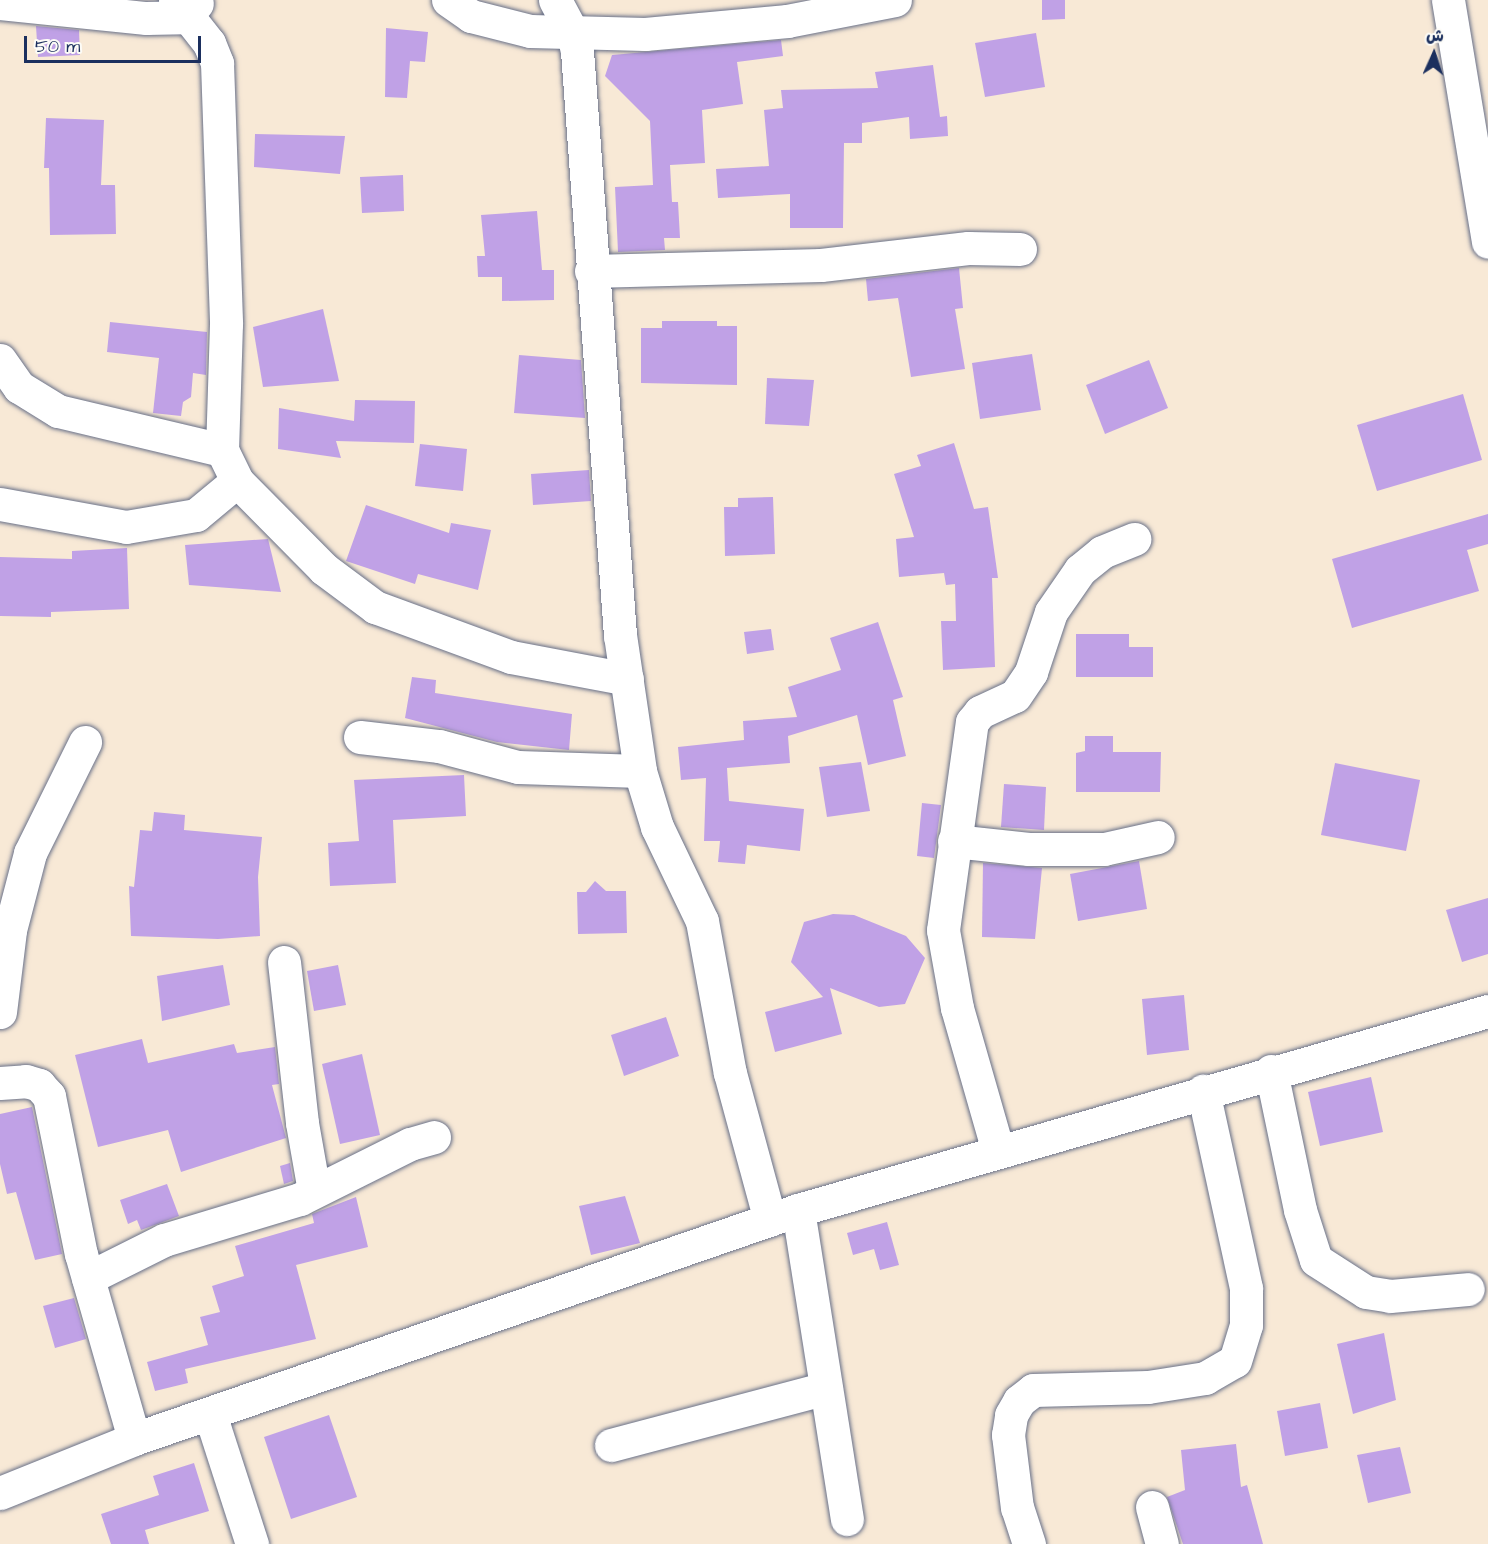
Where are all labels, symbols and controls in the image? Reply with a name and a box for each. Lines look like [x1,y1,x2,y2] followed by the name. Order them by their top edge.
[27,24,204,62] scale bar
[1404,24,1464,84] north arrow
[1426,25,1444,47] text: ش
[35,34,80,59] text: 50 m

